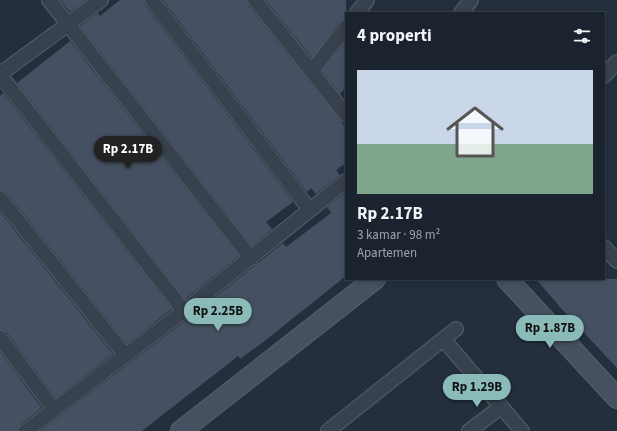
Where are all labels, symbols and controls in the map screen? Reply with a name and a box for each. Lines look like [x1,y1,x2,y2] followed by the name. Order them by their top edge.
[357,24,432,48] text: 4 properti
[571,25,593,47] icon: filters
[439,96,511,168] icon: home
[87,136,169,170] pin: Rp 2.17B
[103,140,153,158] text: Rp 2.17B
[357,202,423,226] text: Rp 2.17B
[357,226,440,244] text: 3 kamar · 98 m²
[357,244,417,262] text: Apartemen
[177,298,259,332] pin: Rp 2.25B
[193,302,243,320] text: Rp 2.25B
[509,315,591,349] pin: Rp 1.87B
[525,319,575,337] text: Rp 1.87B
[436,374,518,408] pin: Rp 1.29B
[452,378,502,396] text: Rp 1.29B

